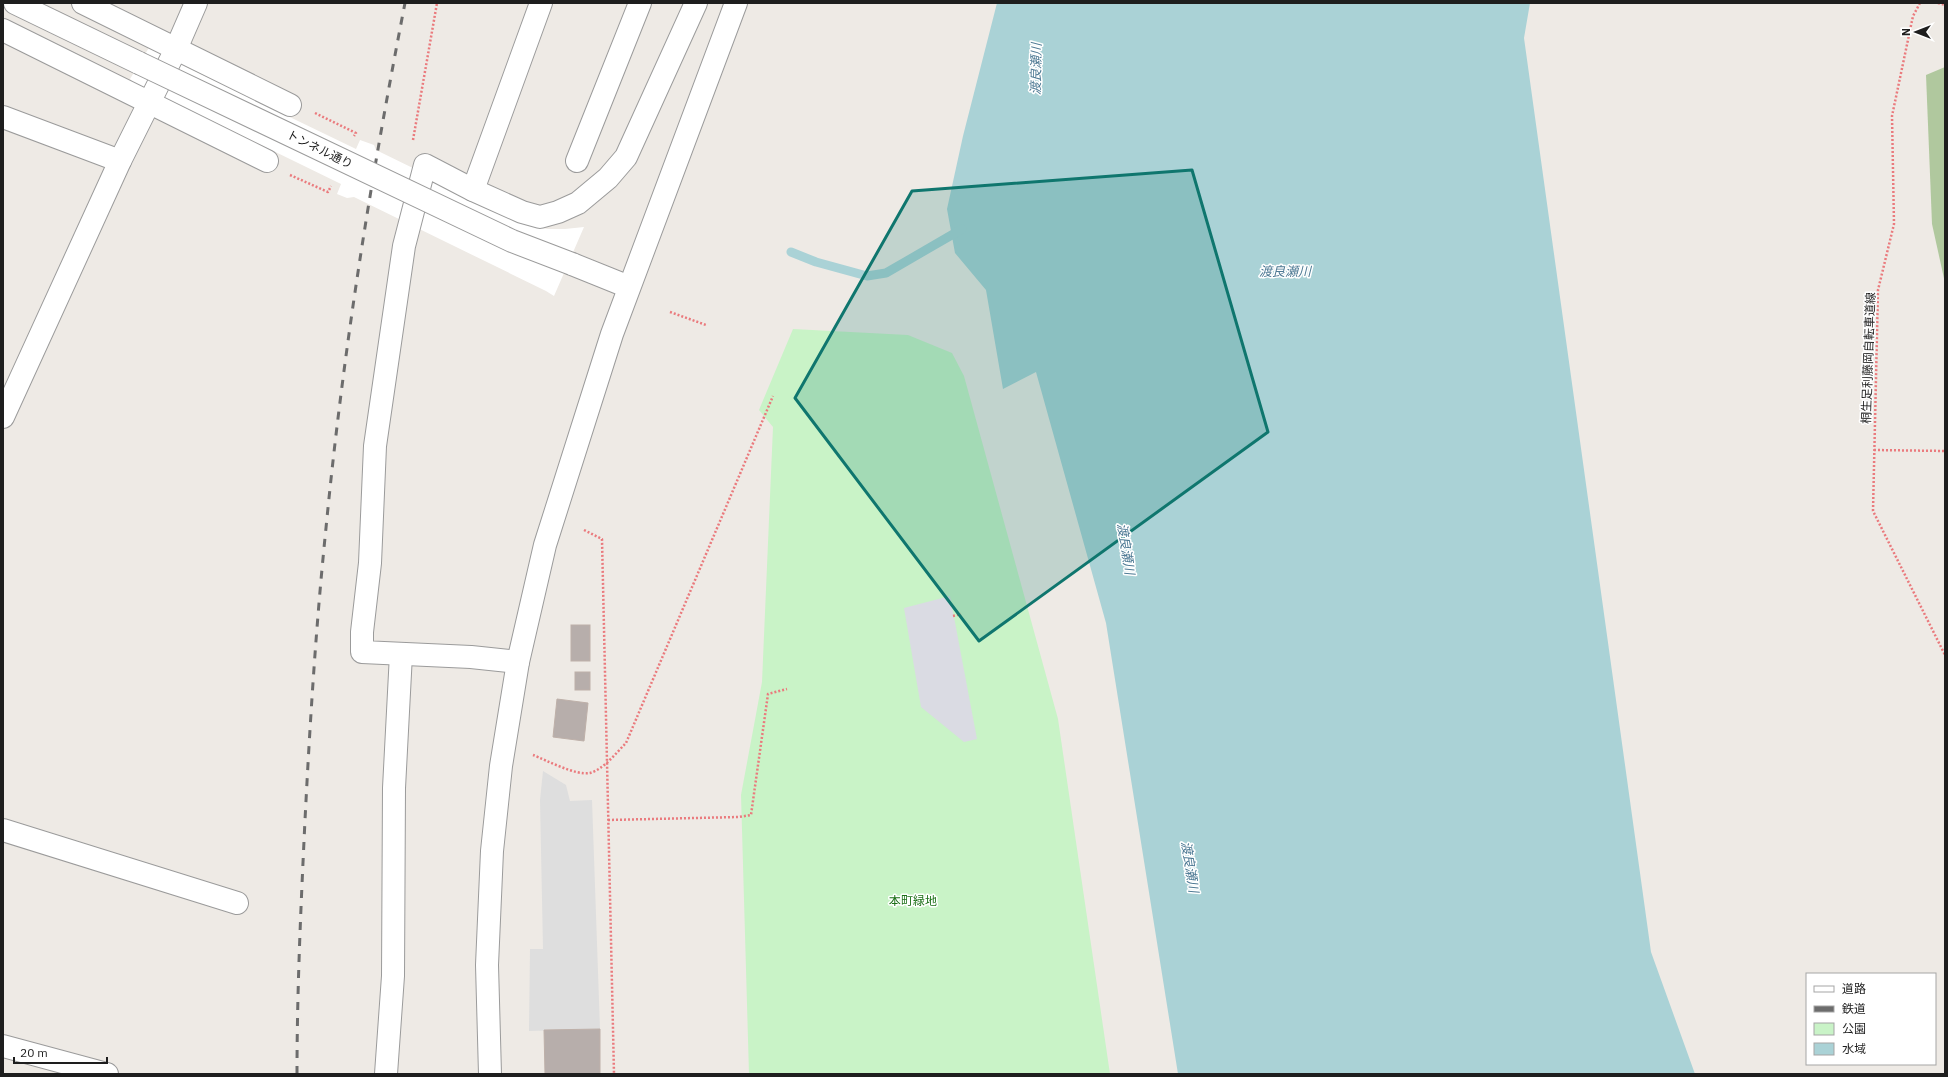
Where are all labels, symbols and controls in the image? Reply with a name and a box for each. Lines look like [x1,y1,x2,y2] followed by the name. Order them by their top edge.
[1896,12,1936,52] north arrow
[1899,28,1913,36] text: N
[1027,41,1045,95] water label: 渡良瀬川
[284,127,356,171] street label: トンネル通り
[1259,263,1313,280] water label: 渡良瀬川
[1858,292,1878,424] street label: 桐生足利藤岡自転車道線
[1114,522,1139,578] water label: 渡良瀬川
[1178,840,1203,896] water label: 渡良瀬川
[889,893,937,908] park label: 本町緑地
[1806,973,1936,1065] legend
[1842,981,1866,996] text: 道路
[1842,1001,1866,1016] text: 鉄道
[1842,1021,1866,1036] text: 公園
[14,1039,107,1065] scale bar
[1842,1041,1866,1056] text: 水域
[20,1045,48,1060] text: 20 m

